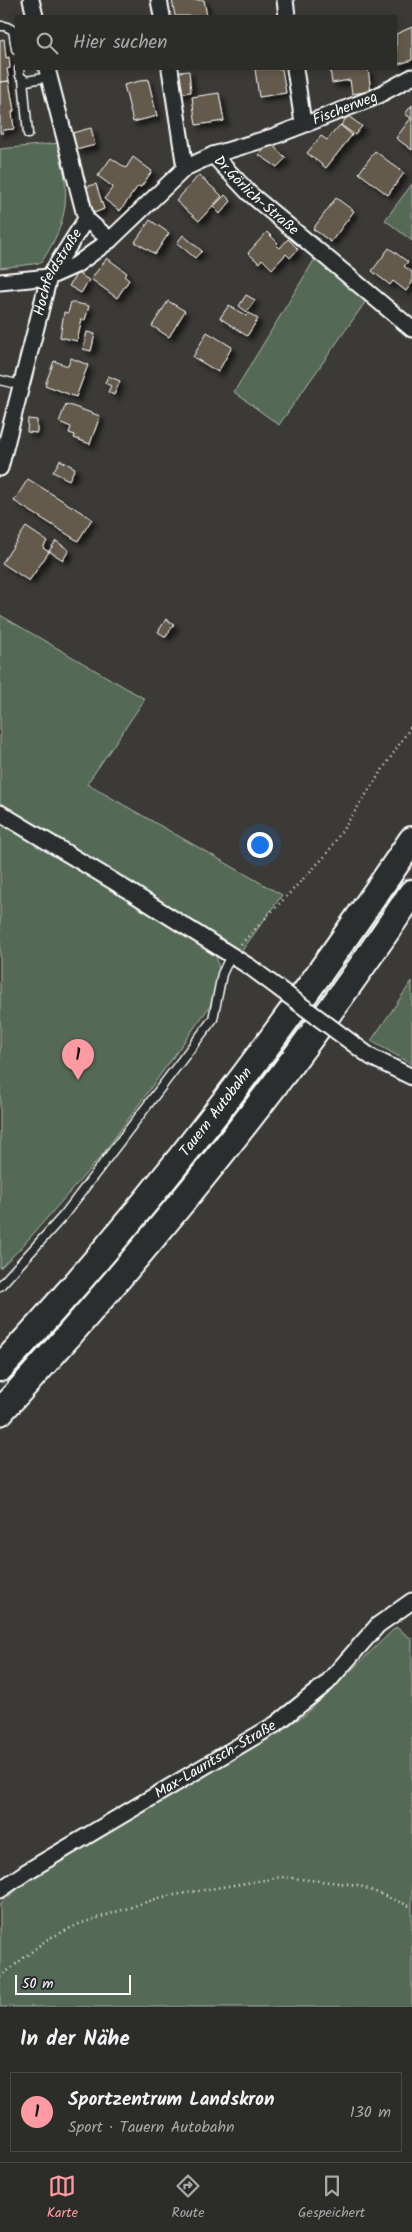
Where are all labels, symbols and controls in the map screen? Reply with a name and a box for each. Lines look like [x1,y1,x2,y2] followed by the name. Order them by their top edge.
[15,15,397,70] search box
[73,28,167,58] text: Hier suchen
[33,29,61,57] icon: search
[309,85,382,132] street label: Fischerweg
[207,150,304,242] street label: Dr.Görlich-Straße
[28,224,89,318] street label: Hochfeldstraße
[247,832,273,858] your location
[62,1039,94,1080] pin: 1
[174,1062,259,1162] street label: Tauern Autobahn
[150,1714,281,1805] street label: Max-Lauritsch-Straße
[15,1972,131,1995] scale bar
[22,1973,53,1995] text: 50 m
[20,2023,130,2056] text: In der Nähe
[68,2085,274,2115] text: Sportzentrum Landskron
[35,2100,39,2125] text: 1
[350,2100,391,2125] text: 130 m
[68,2115,235,2140] text: Sport · Tauern Autobahn
[47,2172,78,2224] tab: Karte
[171,2172,204,2224] tab: Route
[298,2172,365,2224] tab: Gespeichert

